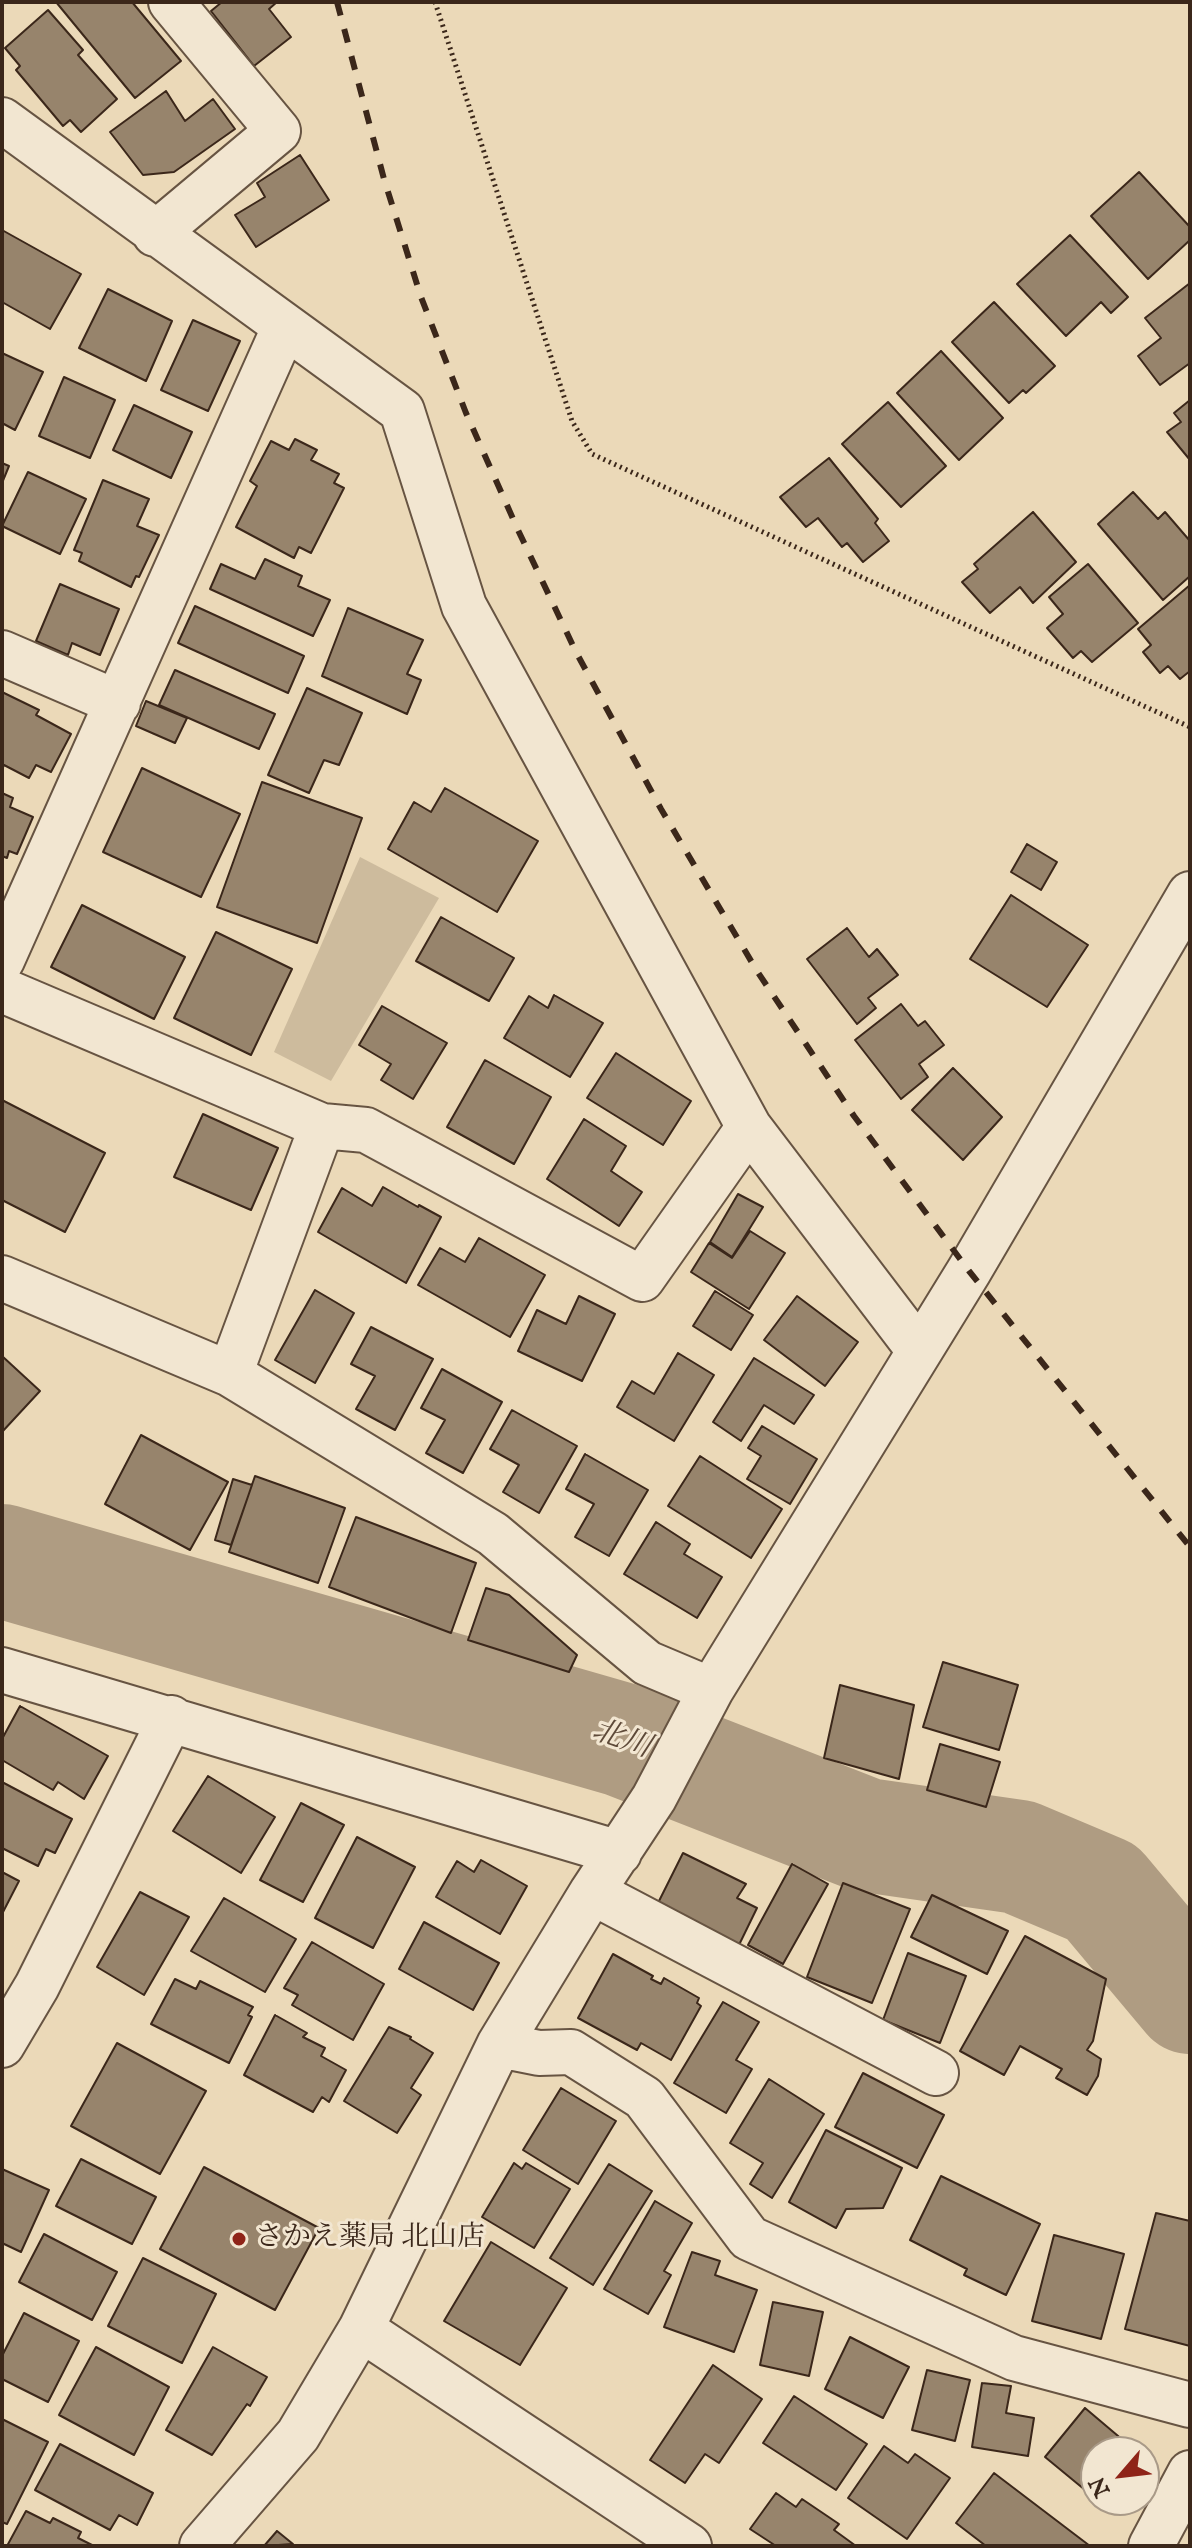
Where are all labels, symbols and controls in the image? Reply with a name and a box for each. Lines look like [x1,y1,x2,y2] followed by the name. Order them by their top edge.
[587,1714,655,1768] water label: 北川
[255,2222,485,2256] place label: さかえ薬局 北山店
[230,2230,248,2248] marker: さかえ薬局 北山店
[1080,2436,1160,2516] north arrow
[1084,2471,1117,2501] text: N

